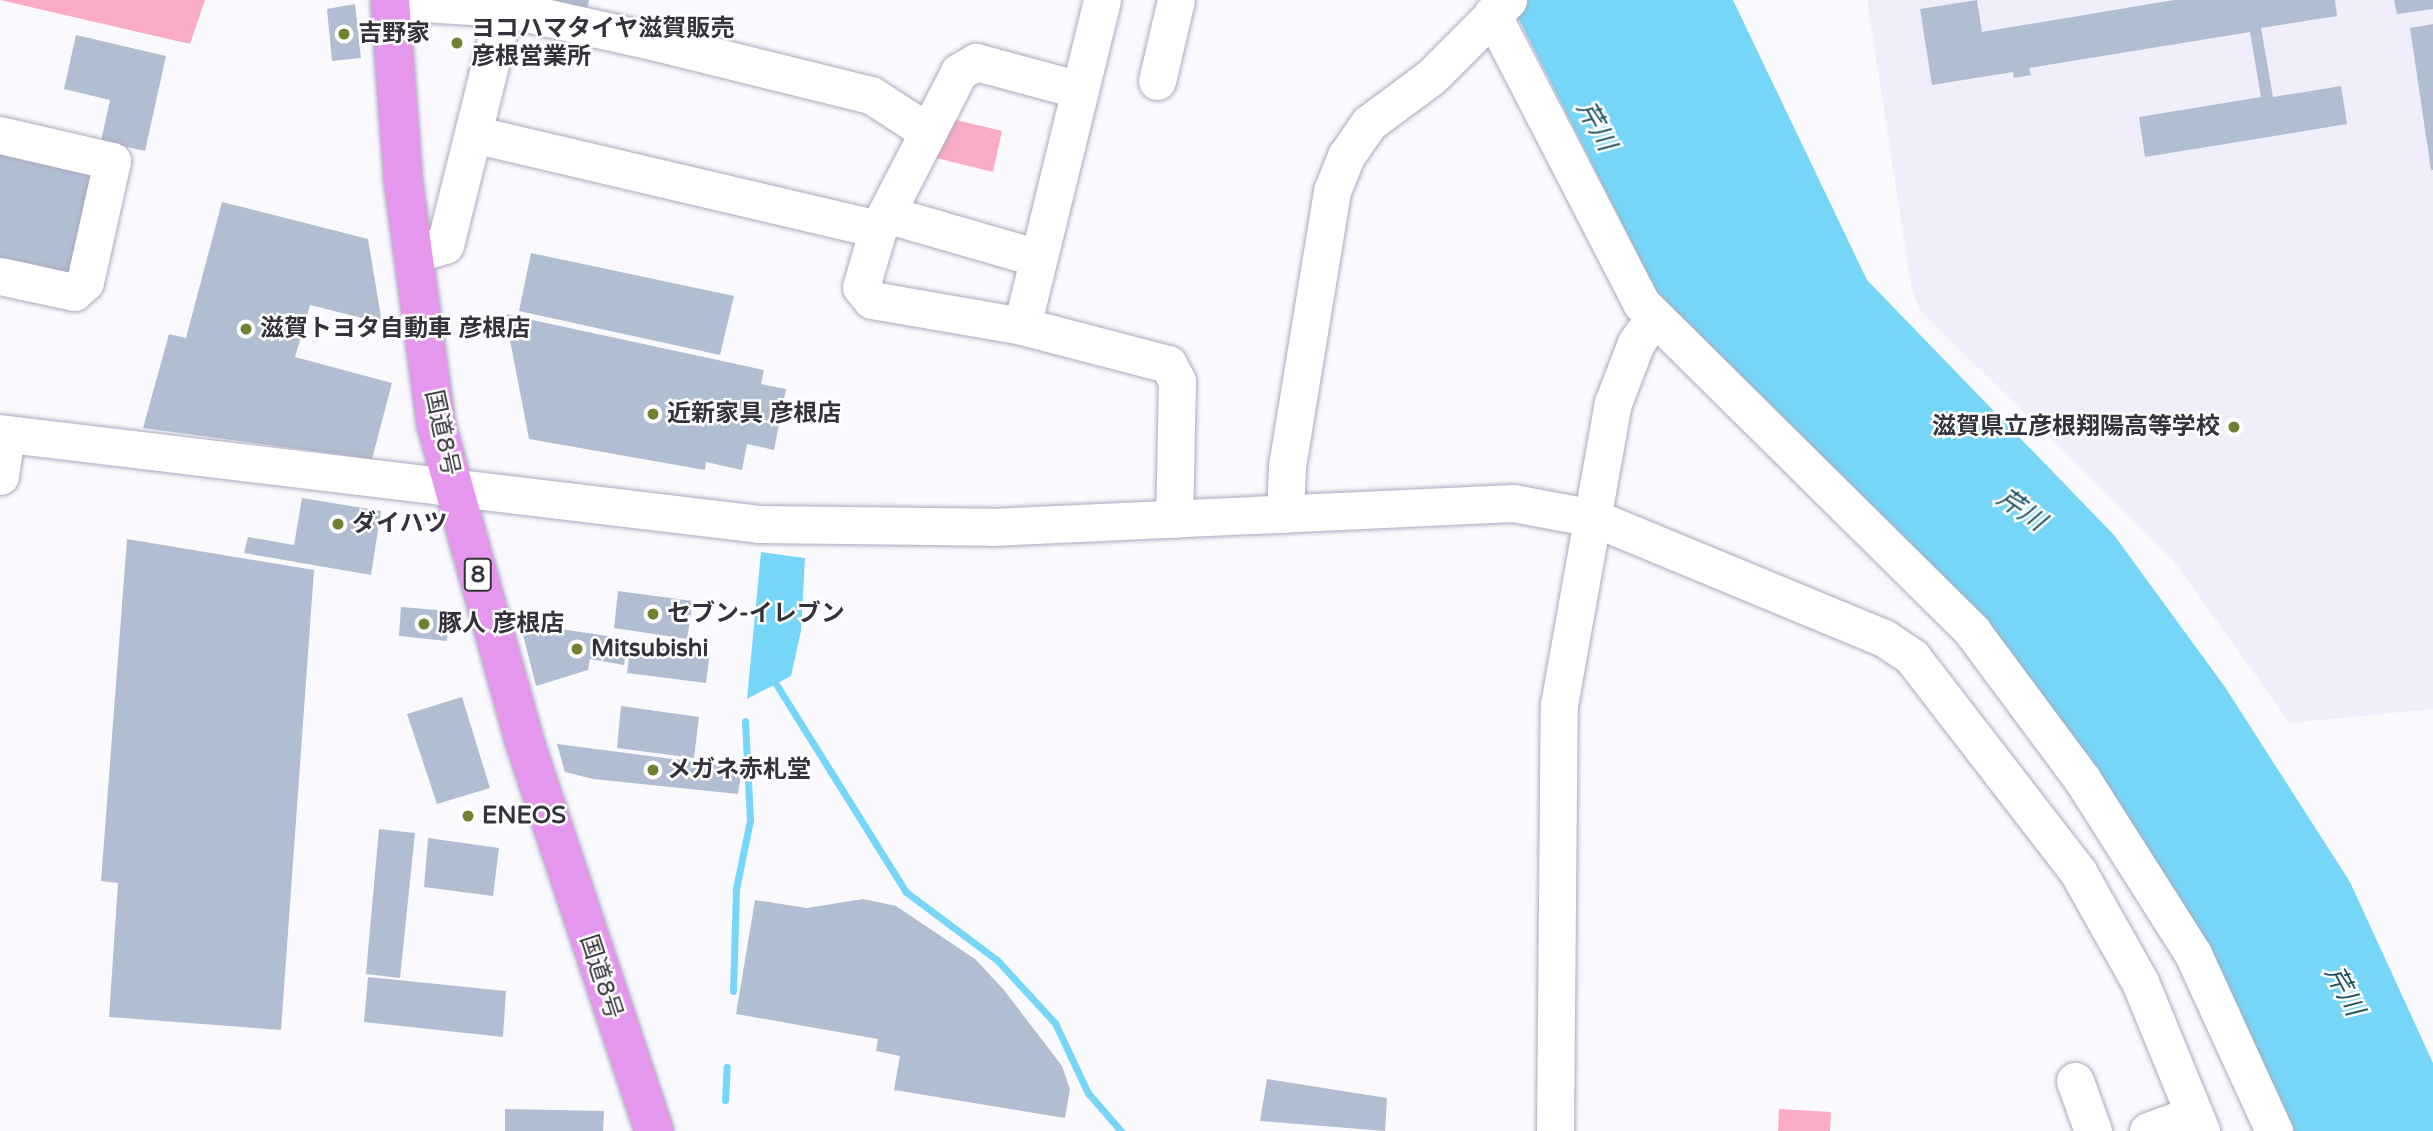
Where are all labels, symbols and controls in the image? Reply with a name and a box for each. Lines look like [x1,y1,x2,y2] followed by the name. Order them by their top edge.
[471,15,735,71] place label: ヨコハマタイヤ滋賀販売 彦根営業所
[358,20,430,48] place label: 吉野家
[336,26,352,42] marker: 吉野家
[449,35,465,51] marker: ヨコハマタイヤ滋賀販売 彦根営業所
[1570,96,1622,156] water label: 芹川
[260,315,530,343] place label: 滋賀トヨタ自動車 彦根店
[238,321,254,337] marker: 滋賀トヨタ自動車 彦根店
[419,387,465,479] street label: 国道8号
[667,400,841,428] place label: 近新家具 彦根店
[645,406,661,422] marker: 近新家具 彦根店
[1932,413,2220,441] place label: 滋賀県立彦根翔陽高等学校
[2226,419,2242,435] marker: 滋賀県立彦根翔陽高等学校
[1991,482,2051,538] water label: 芹川
[352,510,448,538] place label: ダイハツ
[330,516,346,532] marker: ダイハツ
[462,555,494,594] road number: 8
[667,600,845,628] place label: セブン-イレブン
[645,606,661,622] marker: セブン-イレブン
[438,610,564,638] place label: 豚人 彦根店
[416,616,432,632] marker: 豚人 彦根店
[591,635,708,663] place label: Mitsubishi
[569,641,585,657] marker: Mitsubishi
[667,756,811,784] place label: メガネ赤札堂
[645,762,661,778] marker: メガネ赤札堂
[482,802,566,830] place label: ENEOS
[460,808,476,824] marker: ENEOS
[574,931,628,1023] street label: 国道8号
[2318,961,2370,1021] water label: 芹川

